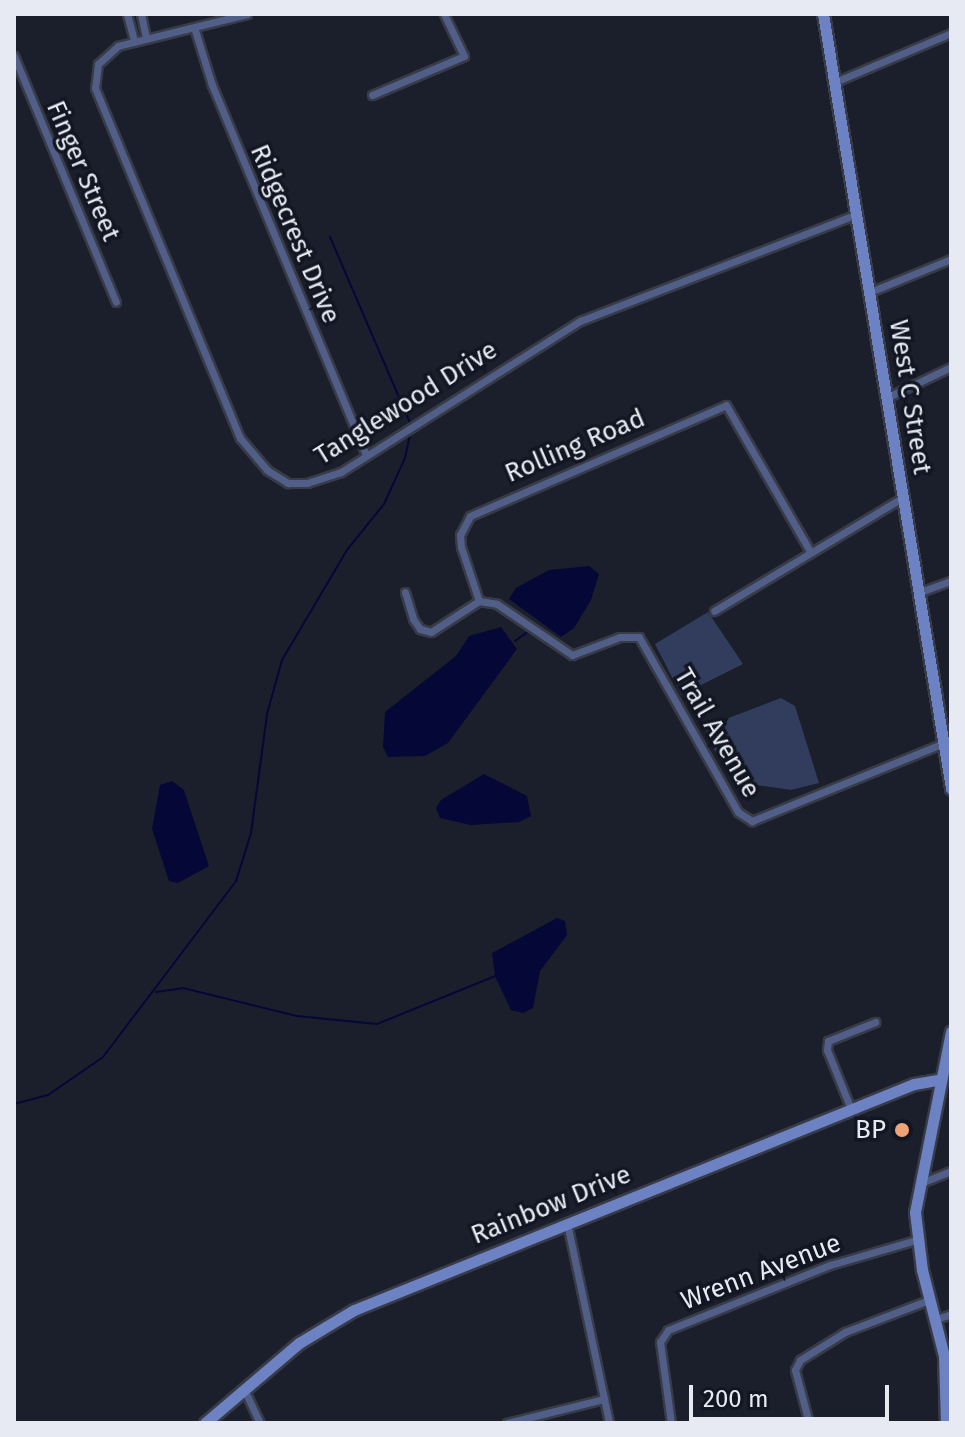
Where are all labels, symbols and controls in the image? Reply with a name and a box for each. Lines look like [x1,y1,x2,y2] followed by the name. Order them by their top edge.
[39,96,127,246] street label: Finger Street
[243,140,347,328] street label: Ridgecrest Drive
[882,318,938,476] street label: West C Street
[309,334,503,472] street label: Tanglewood Drive
[500,403,650,489] street label: Rolling Road
[667,663,767,803] street label: Trail Avenue
[855,1114,886,1146] place label: BP
[893,1121,911,1139] marker: BP
[467,1159,635,1251] street label: Rainbow Drive
[677,1227,845,1317] street label: Wrenn Avenue
[693,1369,893,1419] scale bar
[703,1385,769,1413] text: 200 m

